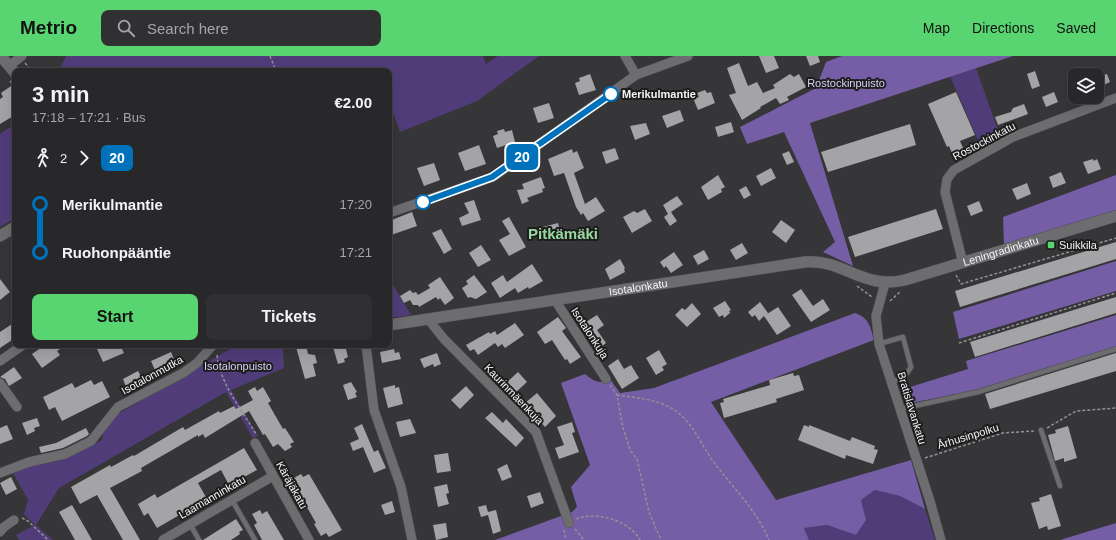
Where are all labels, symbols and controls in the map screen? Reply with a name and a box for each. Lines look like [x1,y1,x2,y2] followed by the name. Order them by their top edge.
[101,10,381,46] search box
[20,17,77,38] text: Metrio
[115,17,137,39] icon: search
[147,20,229,37] text: Search here
[923,20,950,36] text: Map
[972,20,1034,36] text: Directions
[1056,20,1096,36] text: Saved
[1068,68,1104,104] map controls
[1068,68,1104,104] button: layers
[807,77,885,89] park label: Rostockinpuisto
[32,82,89,107] text: 3 min
[603,86,619,102] marker: Merikulmantie
[622,88,696,100] place label: Merikulmantie
[334,94,372,111] text: €2.00
[32,110,145,125] text: 17:18 – 17:21 · Bus
[951,119,1017,163] street label: Rostockinkatu
[504,144,540,170] line badge: 20
[32,147,54,169] icon: walk
[73,147,95,169] icon: forward
[514,149,530,165] text: 20
[109,150,125,166] text: 20
[60,151,67,166] text: 2
[415,194,431,210] unlabelled marker
[62,196,163,213] text: Merikulmantie
[339,197,372,212] text: 17:20
[528,225,598,242] district label: Pitkämäki
[961,234,1040,268] street label: Leningradinkatu
[1059,239,1098,251] place label: Suikkila
[1046,240,1056,250] marker: Suikkila
[62,244,171,261] text: Ruohonpääntie
[339,245,372,260] text: 17:21
[608,277,668,298] street label: Isotalonkatu
[32,294,198,340] button: Start
[206,294,372,340] button: Tickets
[569,305,611,362] street label: Isotalonkuja
[119,353,186,397] street label: Isotalonmutka
[204,360,272,372] park label: Isotalonpuisto
[482,361,547,427] street label: Kaurinmäenkuja
[895,370,929,446] street label: Bratislavankatu
[936,421,1000,451] street label: Århusinpolku
[274,459,310,511] street label: Käräjäkatu
[176,473,248,521] street label: Laamanninkatu

